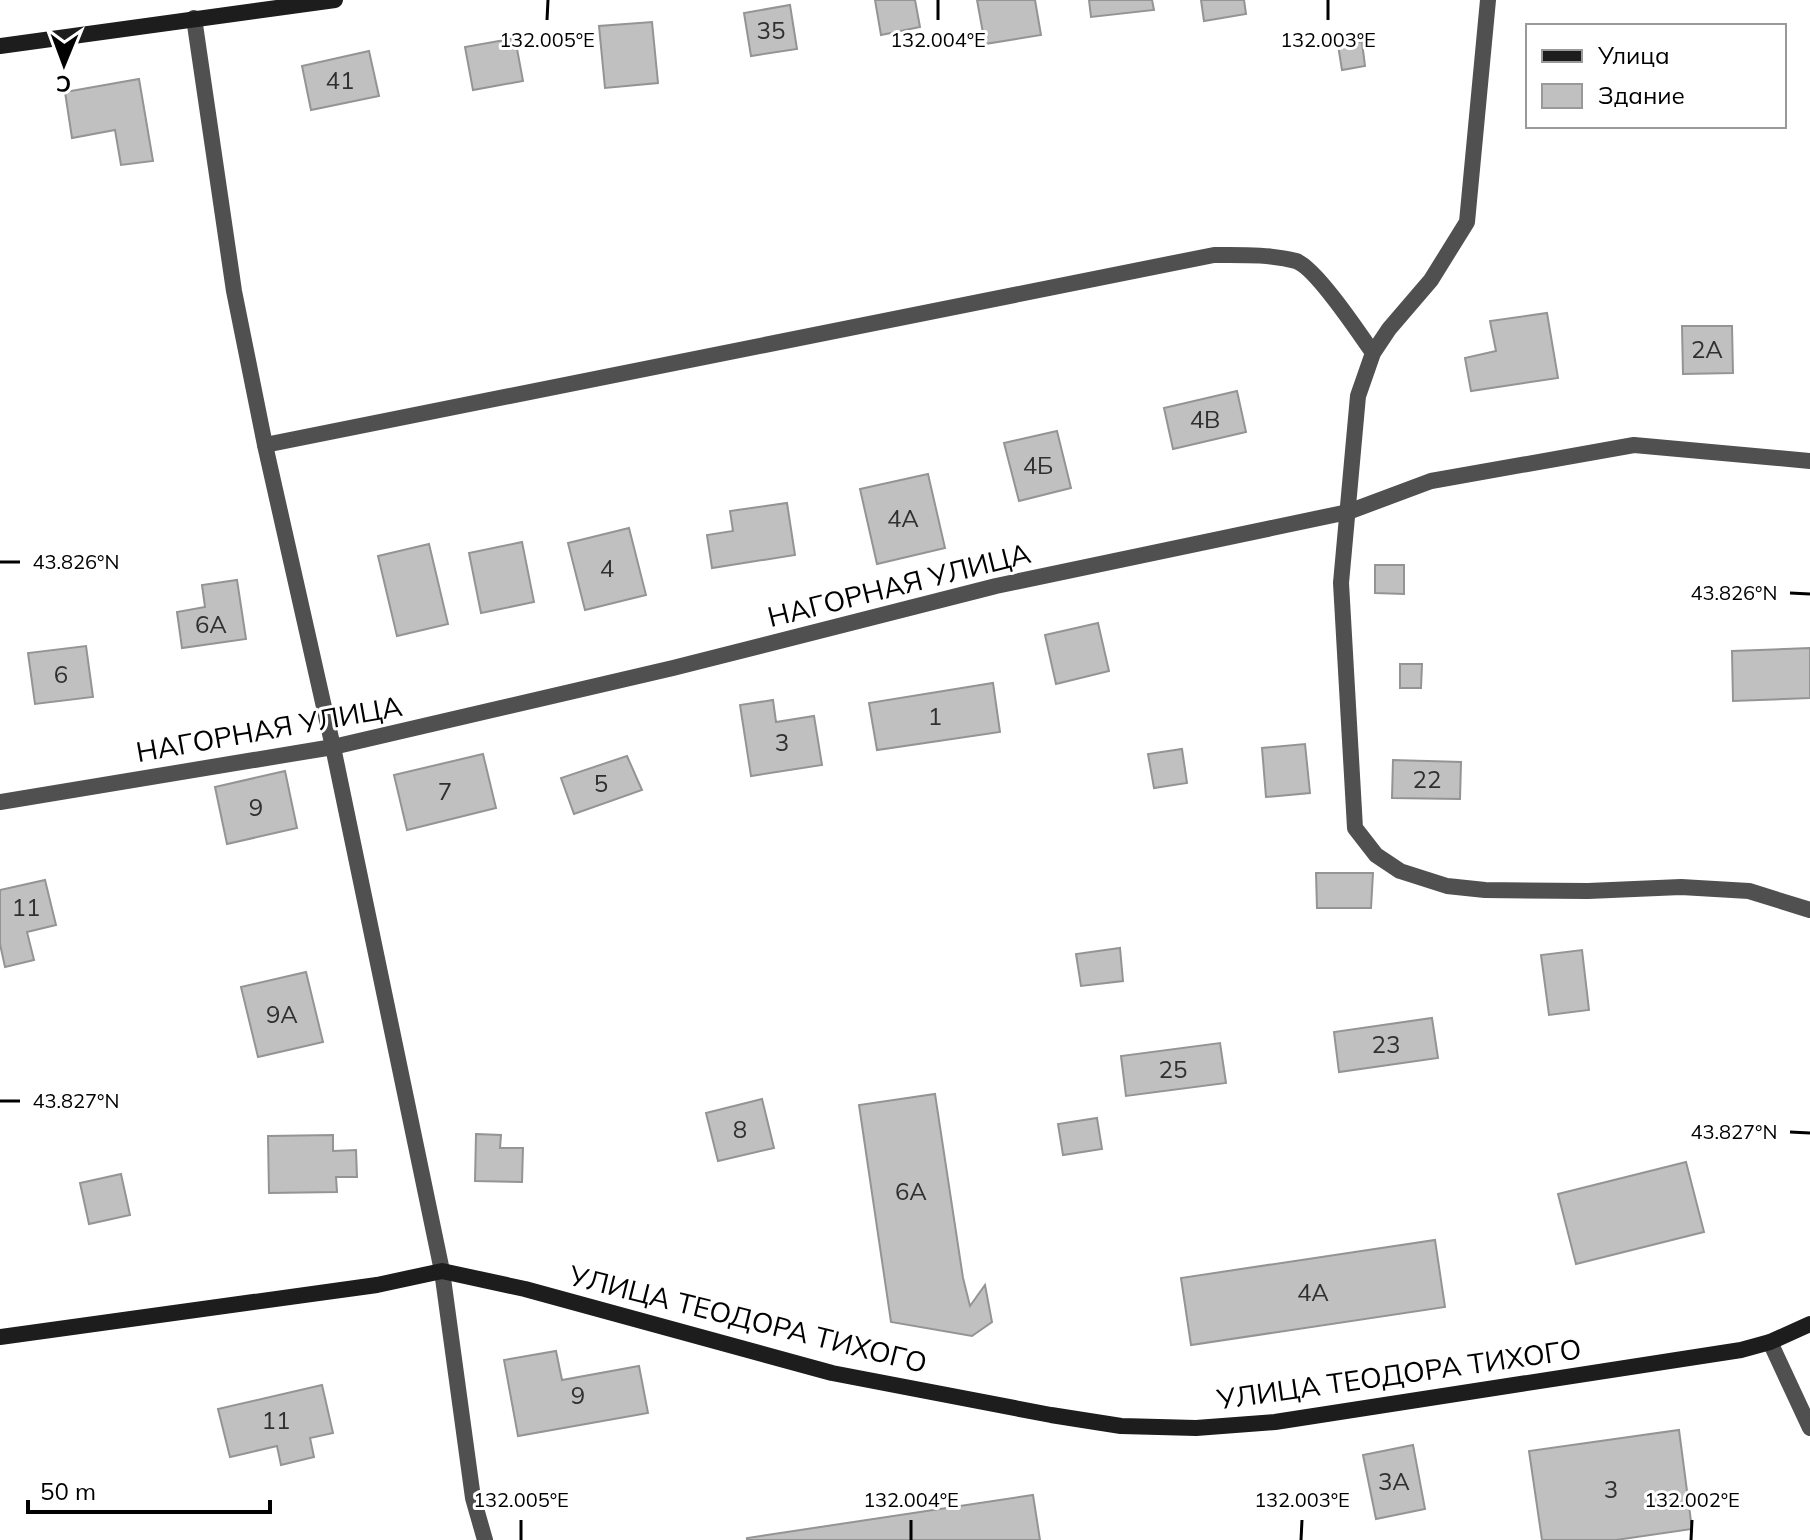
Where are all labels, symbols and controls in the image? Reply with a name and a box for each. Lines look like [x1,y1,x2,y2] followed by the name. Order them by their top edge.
[757,15,785,45] house number: 35
[24,24,104,104] north arrow
[1526,24,1786,128] legend
[499,27,595,52] text: 132.005°E
[890,27,986,52] text: 132.004°E
[1280,27,1376,52] text: 132.003°E
[1597,40,1670,70] text: Улица
[326,65,354,95] house number: 41
[56,70,71,98] text: С
[1598,80,1685,110] text: Здание
[1691,334,1723,364] house number: 2А
[1190,404,1220,434] house number: 4В
[1023,450,1053,480] house number: 4Б
[887,503,919,533] house number: 4А
[764,535,1034,634] street label: НАГОРНАЯ УЛИЦА
[33,549,119,574] text: 43.826°N
[600,553,614,583] house number: 4
[1691,580,1777,605] text: 43.826°N
[195,609,227,639] house number: 6А
[54,659,68,689] house number: 6
[133,688,405,769] street label: НАГОРНАЯ УЛИЦА
[928,701,942,731] house number: 1
[775,727,789,757] house number: 3
[1413,764,1441,794] house number: 22
[594,768,608,798] house number: 5
[438,776,452,806] house number: 7
[249,792,263,822] house number: 9
[12,892,40,922] house number: 11
[266,999,298,1029] house number: 9А
[1372,1029,1400,1059] house number: 23
[1159,1054,1187,1084] house number: 25
[33,1088,119,1113] text: 43.827°N
[733,1114,747,1144] house number: 8
[1691,1119,1777,1144] text: 43.827°N
[895,1176,927,1206] house number: 6А
[565,1257,931,1380] street label: УЛИЦА ТЕОДОРА ТИХОГО
[1297,1277,1329,1307] house number: 4А
[1214,1331,1583,1417] street label: УЛИЦА ТЕОДОРА ТИХОГО
[571,1380,585,1410] house number: 9
[262,1405,290,1435] house number: 11
[28,1464,270,1514] scale bar
[1378,1466,1410,1496] house number: 3А
[1604,1474,1618,1504] house number: 3
[40,1476,96,1506] text: 50 m
[473,1487,569,1512] text: 132.005°E
[863,1487,959,1512] text: 132.004°E
[1254,1487,1350,1512] text: 132.003°E
[1644,1487,1740,1512] text: 132.002°E

